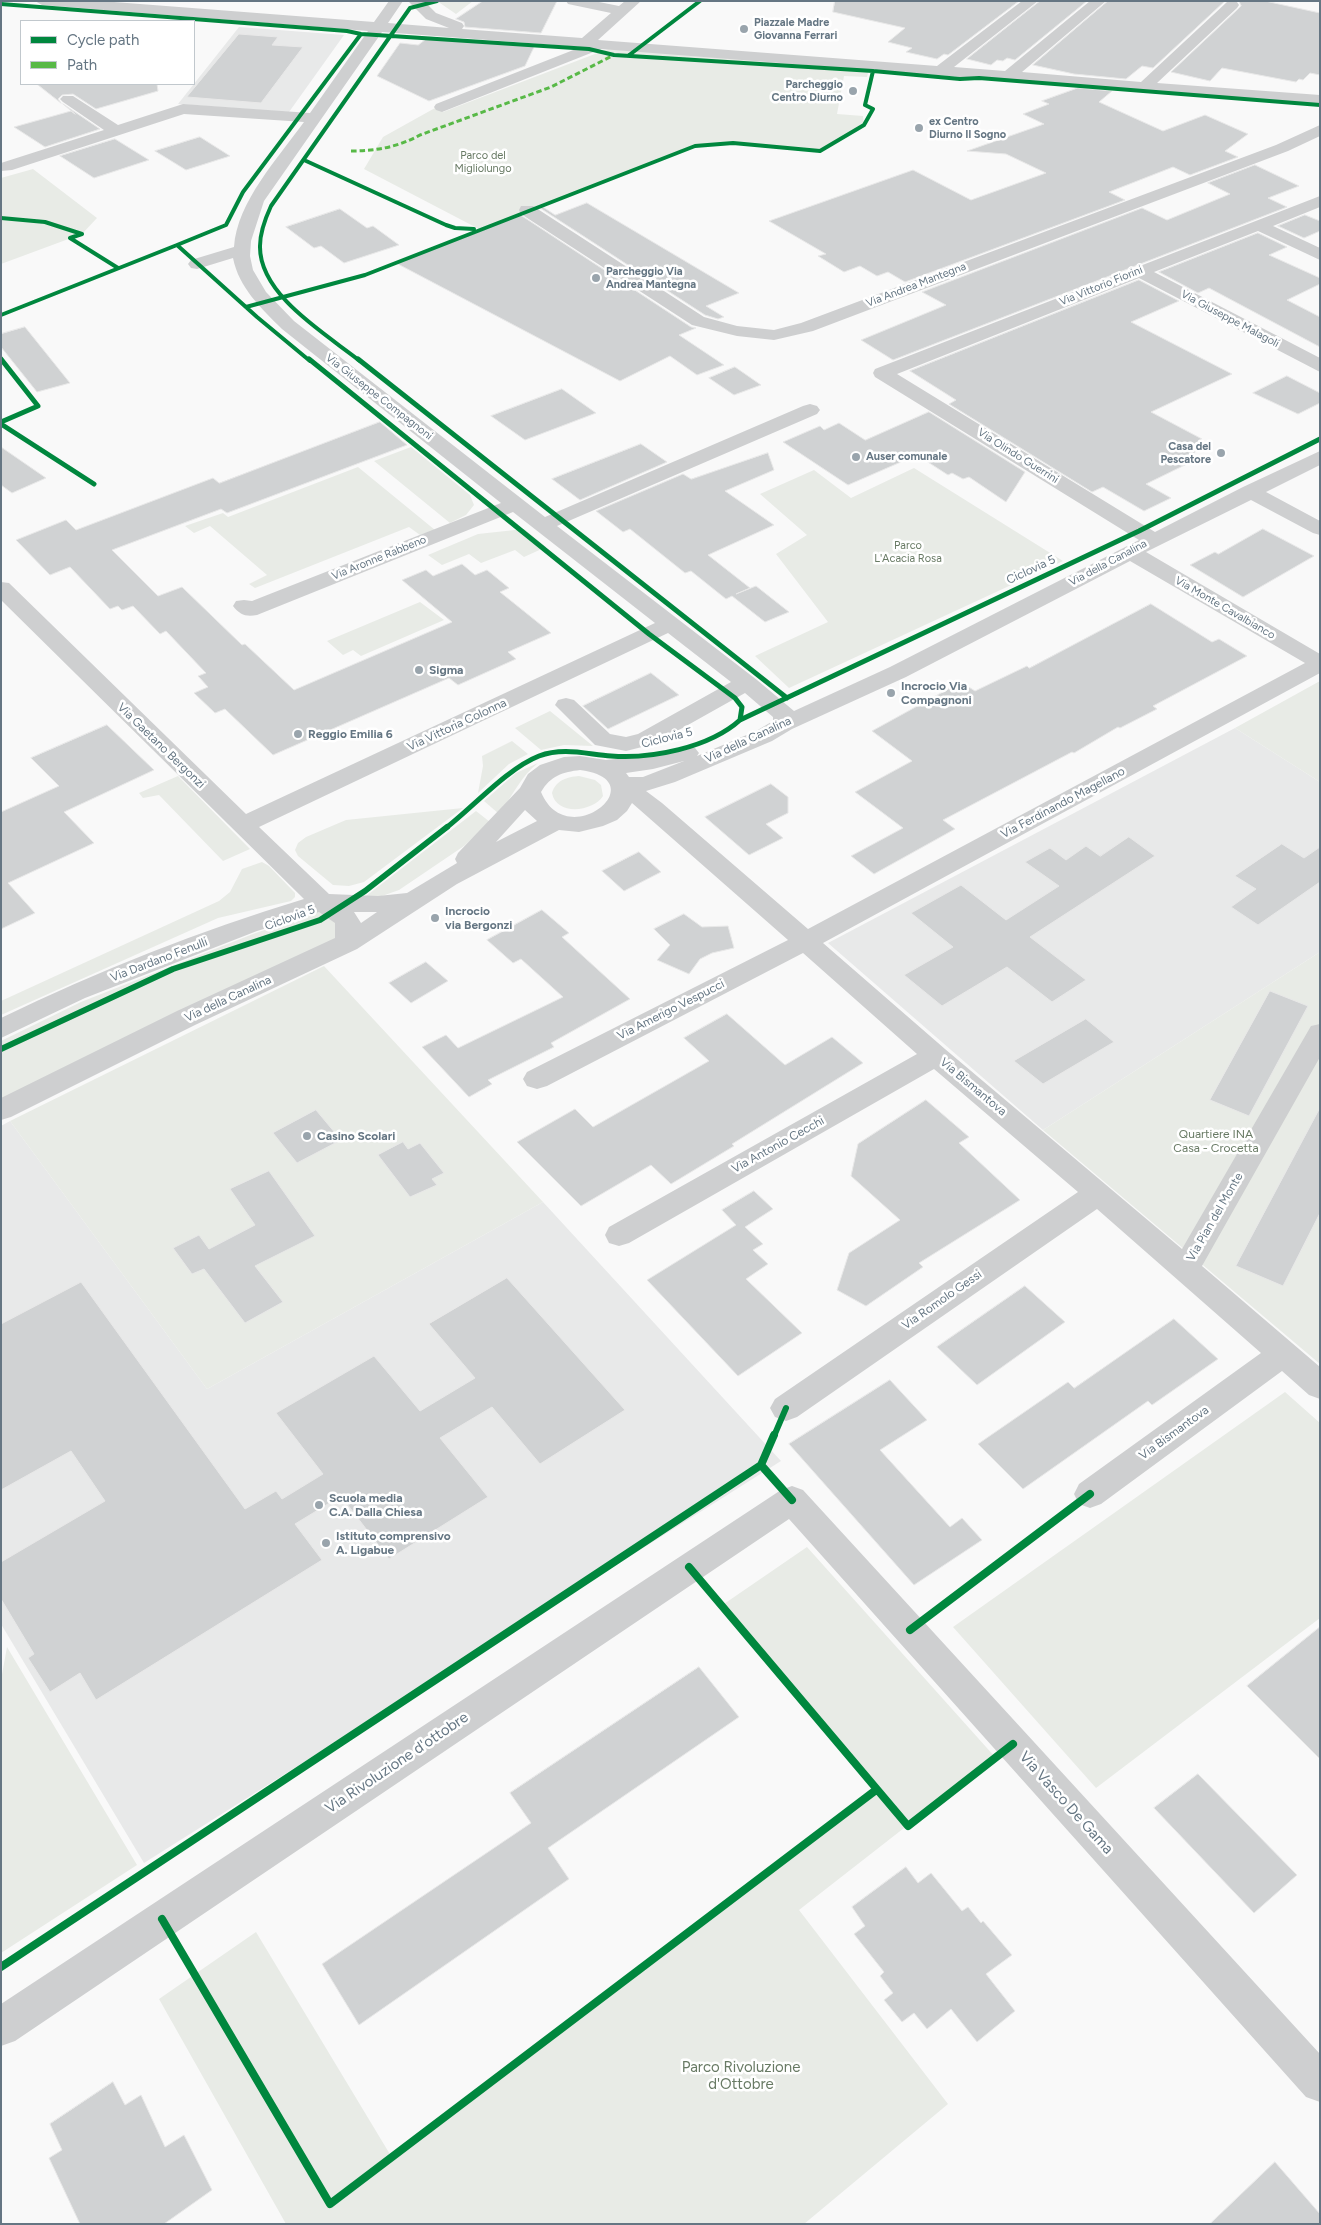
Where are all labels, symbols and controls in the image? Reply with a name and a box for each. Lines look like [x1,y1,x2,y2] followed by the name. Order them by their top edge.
[754,16,837,42] place label: Piazzale Madre Giovanna Ferrari
[20,20,195,85] legend
[738,23,750,35] marker: Piazzale Madre Giovanna Ferrari
[67,31,139,49] text: Cycle path
[67,56,97,74] text: Path
[771,78,843,104] place label: Parcheggio Centro Diurno
[847,85,859,97] marker: Parcheggio Centro Diurno
[929,115,1006,141] place label: ex Centro Diurno Il Sogno
[913,122,925,134] marker: ex Centro Diurno Il Sogno
[454,149,512,175] park label: Parco del Migliolungo
[864,260,968,310] street label: Via Andrea Mantegna
[1057,263,1145,309] street label: Via Vittorio Fiorini
[606,265,696,291] place label: Parcheggio Via Andrea Mantegna
[590,272,602,284] marker: Parcheggio Via Andrea Mantegna
[1179,288,1281,350] street label: Via Giuseppe Malagoli
[323,351,435,443] street label: Via Giuseppe Compagnoni
[975,426,1061,486] street label: Via Olindo Guerrini
[1160,440,1211,466] place label: Casa del Pescatore
[1215,447,1227,459] marker: Casa del Pescatore
[866,450,947,464] place label: Auser comunale
[850,451,862,463] marker: Auser comunale
[330,533,428,583] street label: Via Aronne Rabbeno
[1067,537,1149,589] street label: Via della Canalina
[874,539,942,565] park label: Parco L'Acacia Rosa
[1004,552,1058,588] street label: Ciclovia 5
[1173,574,1277,642] street label: Via Monte Cavalbianco
[429,663,463,677] place label: Sigma
[413,664,425,676] marker: Sigma
[901,679,972,707] place label: Incrocio Via Compagnoni
[885,687,897,699] marker: Incrocio Via Compagnoni
[405,696,509,754] street label: Via Vittoria Colonna
[114,700,208,792] street label: Via Gaetano Bergonzi
[702,714,794,766] street label: Via della Canalina
[640,725,694,751] street label: Ciclovia 5
[308,727,393,741] place label: Reggio Emilia 6
[292,728,304,740] marker: Reggio Emilia 6
[998,764,1128,842] street label: Via Ferdinando Magellano
[263,902,317,934] street label: Ciclovia 5
[445,904,512,932] place label: Incrocio via Bergonzi
[429,912,441,924] marker: Incrocio via Bergonzi
[108,935,210,985] street label: Via Dardano Fenulli
[182,973,274,1025] street label: Via della Canalina
[615,977,727,1043] street label: Via Amerigo Vespucci
[937,1055,1009,1119] street label: Via Bismantova
[729,1114,827,1176] street label: Via Antonio Cecchi
[1173,1127,1259,1155] park label: Quartiere INA Casa - Crocetta
[317,1129,395,1143] place label: Casino Scolari
[301,1130,313,1142] marker: Casino Scolari
[1184,1170,1246,1264] street label: Via Pian del Monte
[899,1267,985,1333] street label: Via Romolo Gessi
[1136,1403,1212,1463] street label: Via Bismantova
[329,1491,422,1519] place label: Scuola media C.A. Dalla Chiesa
[313,1499,325,1511] marker: Scuola media C.A. Dalla Chiesa
[336,1529,451,1557] place label: Istituto comprensivo A. Ligabue
[320,1537,332,1549] marker: Istituto comprensivo A. Ligabue
[322,1708,472,1818] street label: Via Rivoluzione d'ottobre
[1015,1748,1117,1858] street label: Via Vasco De Gama
[682,2059,800,2094] park label: Parco Rivoluzione d'Ottobre

